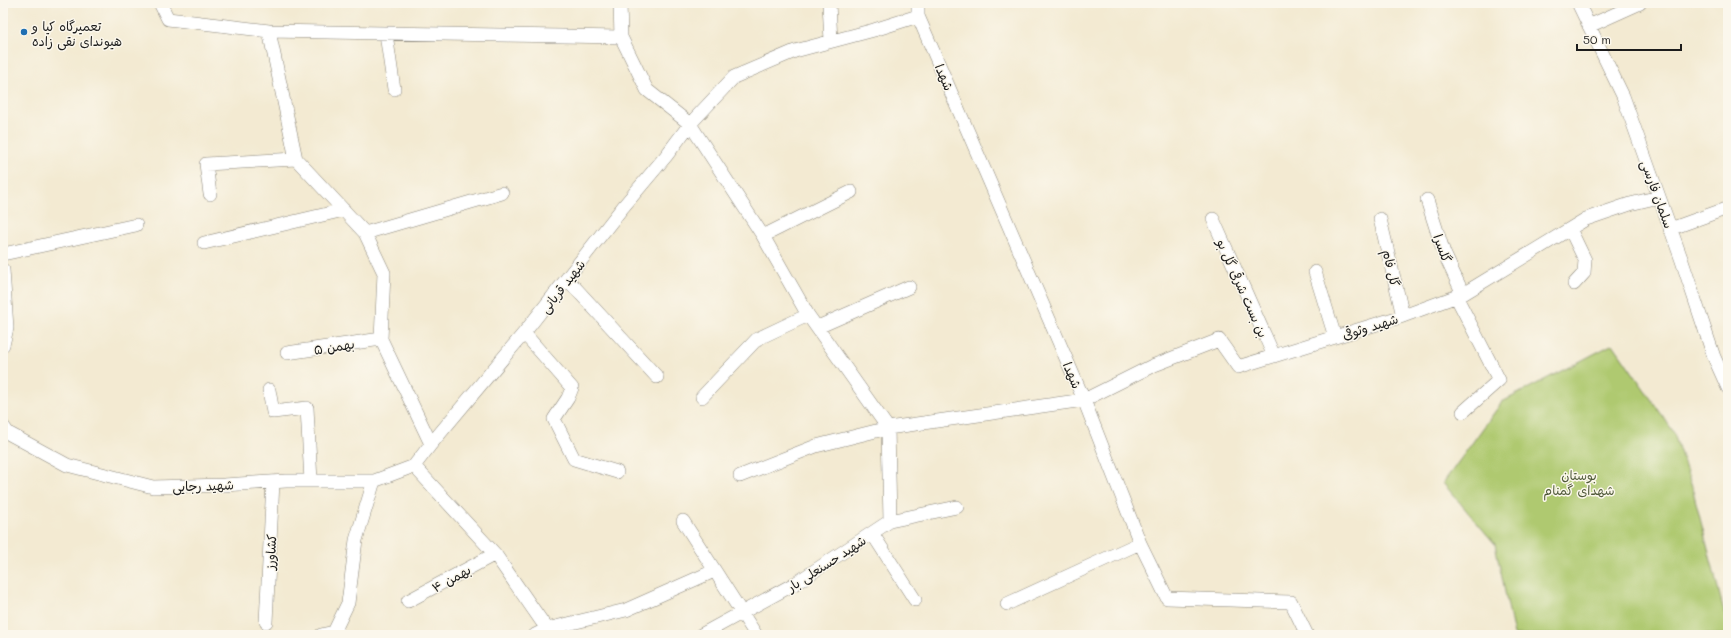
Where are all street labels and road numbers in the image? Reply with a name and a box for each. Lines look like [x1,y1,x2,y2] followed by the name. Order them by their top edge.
[932,61,958,93] street label: شهدا
[1636,158,1678,231] street label: سلمان فارسی
[1430,231,1456,265] street label: گلسرا
[1212,235,1272,340] street label: بن بست شرقی گل بو
[1377,248,1405,289] street label: گل فام
[536,256,590,317] street label: شهید قربانی
[1340,309,1400,344] street label: شهید وثوقی
[312,334,356,359] street label: بهمن ۵
[1060,359,1086,391] street label: شهدا
[172,475,234,497] street label: شهید رجایی
[782,531,870,597] street label: شهید حسنعلی بار
[261,533,280,571] street label: کشاورز
[429,560,474,596] street label: بهمن ۴

